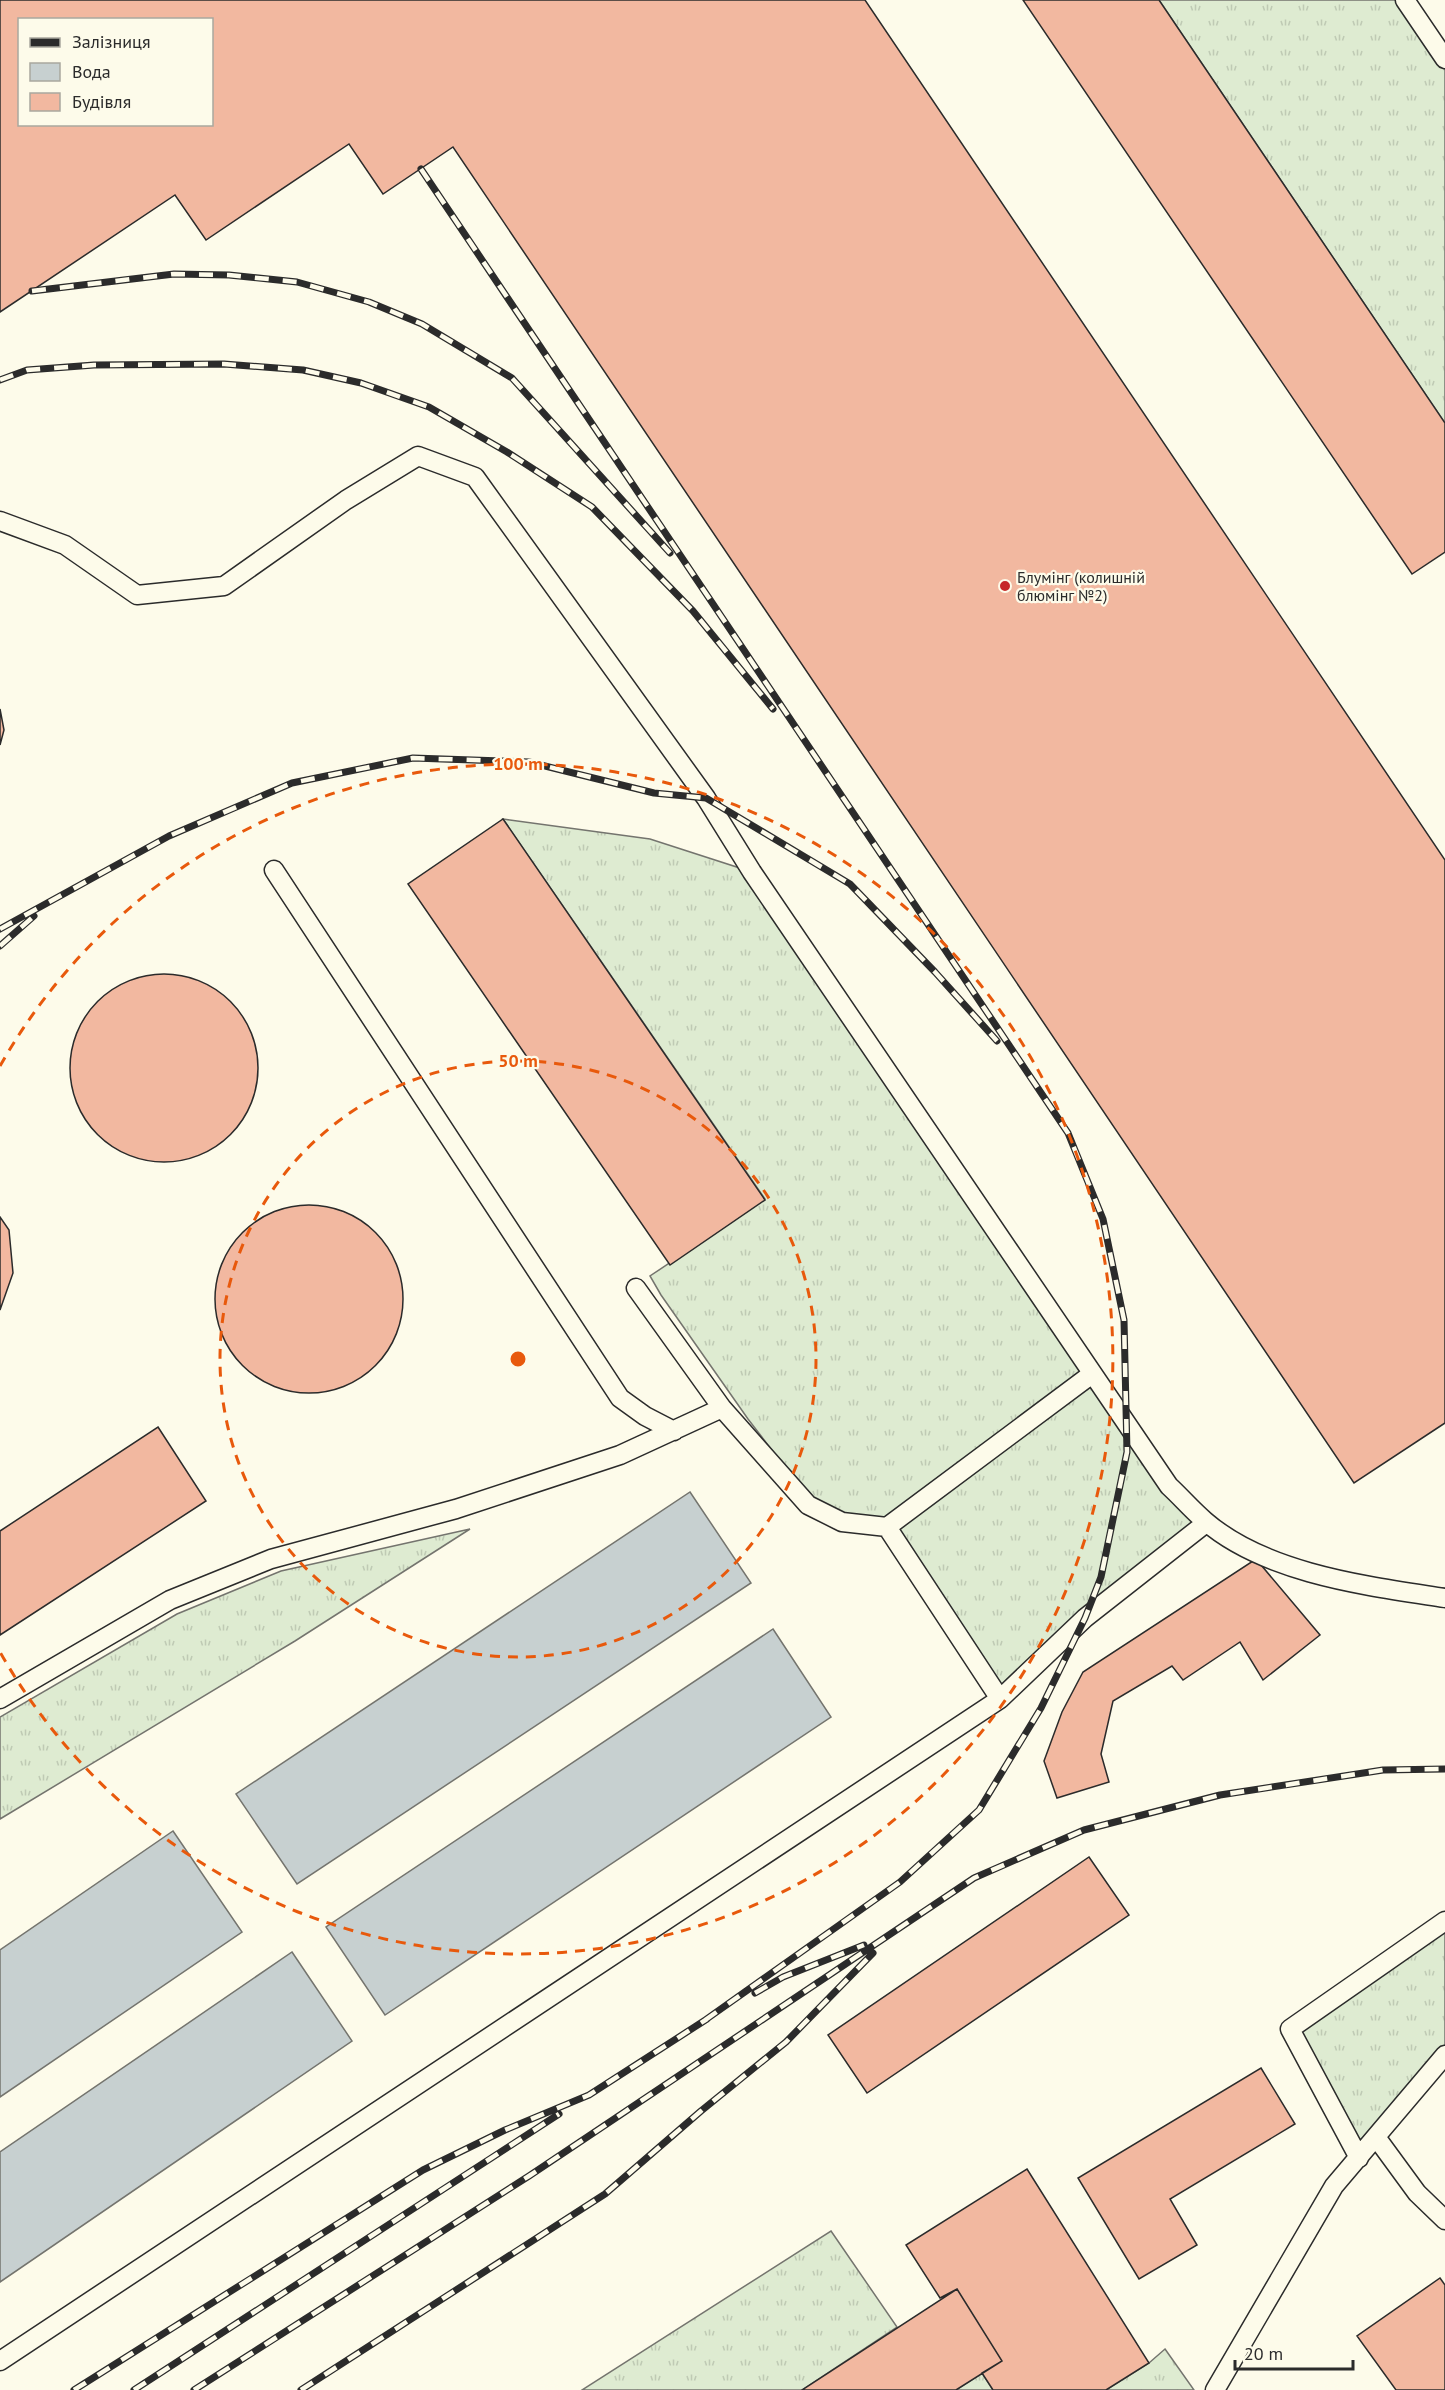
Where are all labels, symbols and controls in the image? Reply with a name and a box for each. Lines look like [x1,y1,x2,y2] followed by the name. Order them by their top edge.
[18,18,213,126] legend
[72,30,150,53] text: Залізниця
[72,60,111,83] text: Вода
[72,90,131,113] text: Будівля
[1017,567,1145,605] place label: Блумінг (колишній блюмінг №2)
[998,579,1012,593] marker: Блумінг (колишній блюмінг №2)
[493,752,543,775] text: 100 m
[498,1049,538,1072] text: 50 m
[508,1349,528,1369] centre of rings
[1235,2333,1354,2371] scale bar
[1244,2342,1283,2365] text: 20 m

